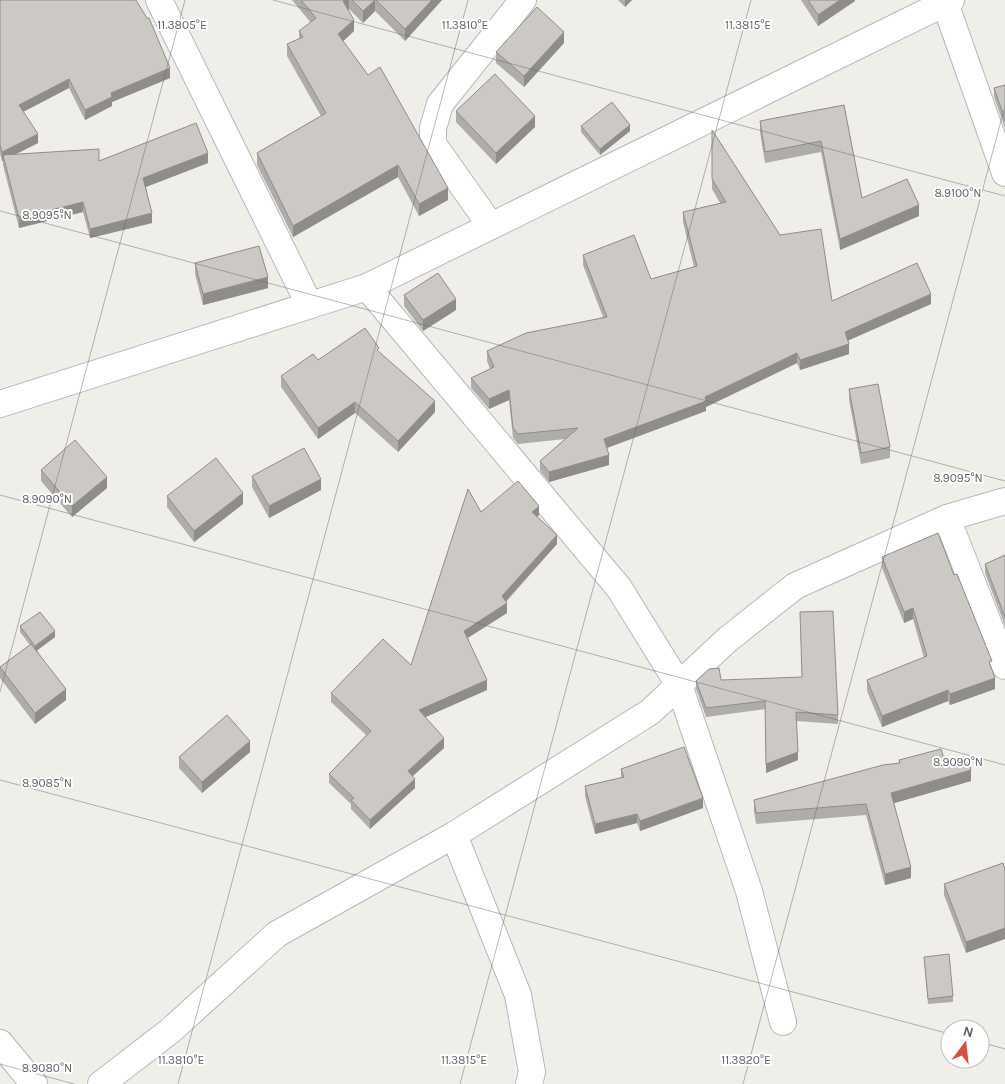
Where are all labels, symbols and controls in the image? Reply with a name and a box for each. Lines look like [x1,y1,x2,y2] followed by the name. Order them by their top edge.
[157,18,207,32] text: 11.3805°E
[442,18,488,32] text: 11.3810°E
[725,18,771,32] text: 11.3815°E
[935,186,981,200] text: 8.9100°N
[22,208,72,222] text: 8.9095°N
[933,471,983,485] text: 8.9095°N
[22,492,72,506] text: 8.9090°N
[933,755,983,769] text: 8.9090°N
[22,776,72,790] text: 8.9085°N
[940,1019,990,1069] north arrow
[961,1022,975,1041] text: N
[158,1053,204,1067] text: 11.3810°E
[441,1053,487,1067] text: 11.3815°E
[721,1053,771,1067] text: 11.3820°E
[22,1061,72,1075] text: 8.9080°N

